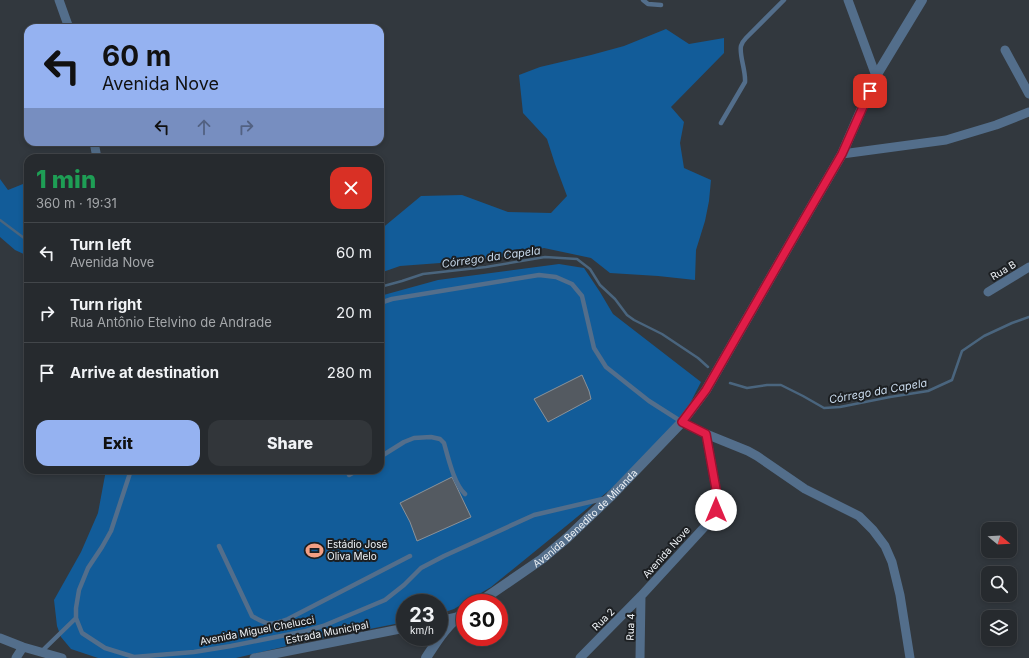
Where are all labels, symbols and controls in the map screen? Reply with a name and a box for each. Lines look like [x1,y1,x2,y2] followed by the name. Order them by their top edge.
[102,39,171,73] text: 60 m
[36,40,88,92] icon: left
[102,73,219,94] text: Avenida Nove
[853,74,887,108] pin
[859,80,881,102] icon: arrive
[151,116,173,138] icon: left
[193,116,215,138] icon: ahead
[235,116,257,138] icon: right
[36,165,96,194] text: 1 min
[330,167,372,209] button: close
[36,195,117,211] text: 360 m · 19:31
[70,235,131,254] text: Turn left
[36,242,58,264] icon: left
[336,243,372,262] text: 60 m
[441,243,542,271] water label: Córrego da Capela
[70,254,154,270] text: Avenida Nove
[988,258,1018,282] street label: Rua B
[70,295,142,314] text: Turn right
[36,302,58,324] icon: right
[336,303,372,322] text: 20 m
[70,314,272,330] text: Rua Antônio Etelvino de Andrade
[36,362,58,384] icon: arrive
[70,363,219,382] text: Arrive at destination
[327,363,372,382] text: 280 m
[828,375,928,407] water label: Córrego da Capela
[36,420,200,466] button: Exit
[208,420,372,466] button: Share
[530,467,640,570] street label: Avenida Benedito de Miranda
[695,489,737,531] position arrow
[981,522,1017,558] north arrow
[981,522,1017,646] map controls
[640,524,692,580] street label: Avenida Nove
[327,538,388,562] place label: Estádio José Oliva Melo
[304,540,324,560] sports icon: Estádio José Oliva Melo
[981,566,1017,602] button: search
[456,594,508,646] speed limit sign: 30
[409,603,435,627] text: 23
[589,605,617,633] street label: Rua 2
[981,610,1017,646] button: layers
[199,613,315,647] street label: Avenida Miguel Chelucci
[624,613,636,641] street label: Rua 4
[285,618,369,646] street label: Estrada Municipal
[410,624,434,636] text: km/h

